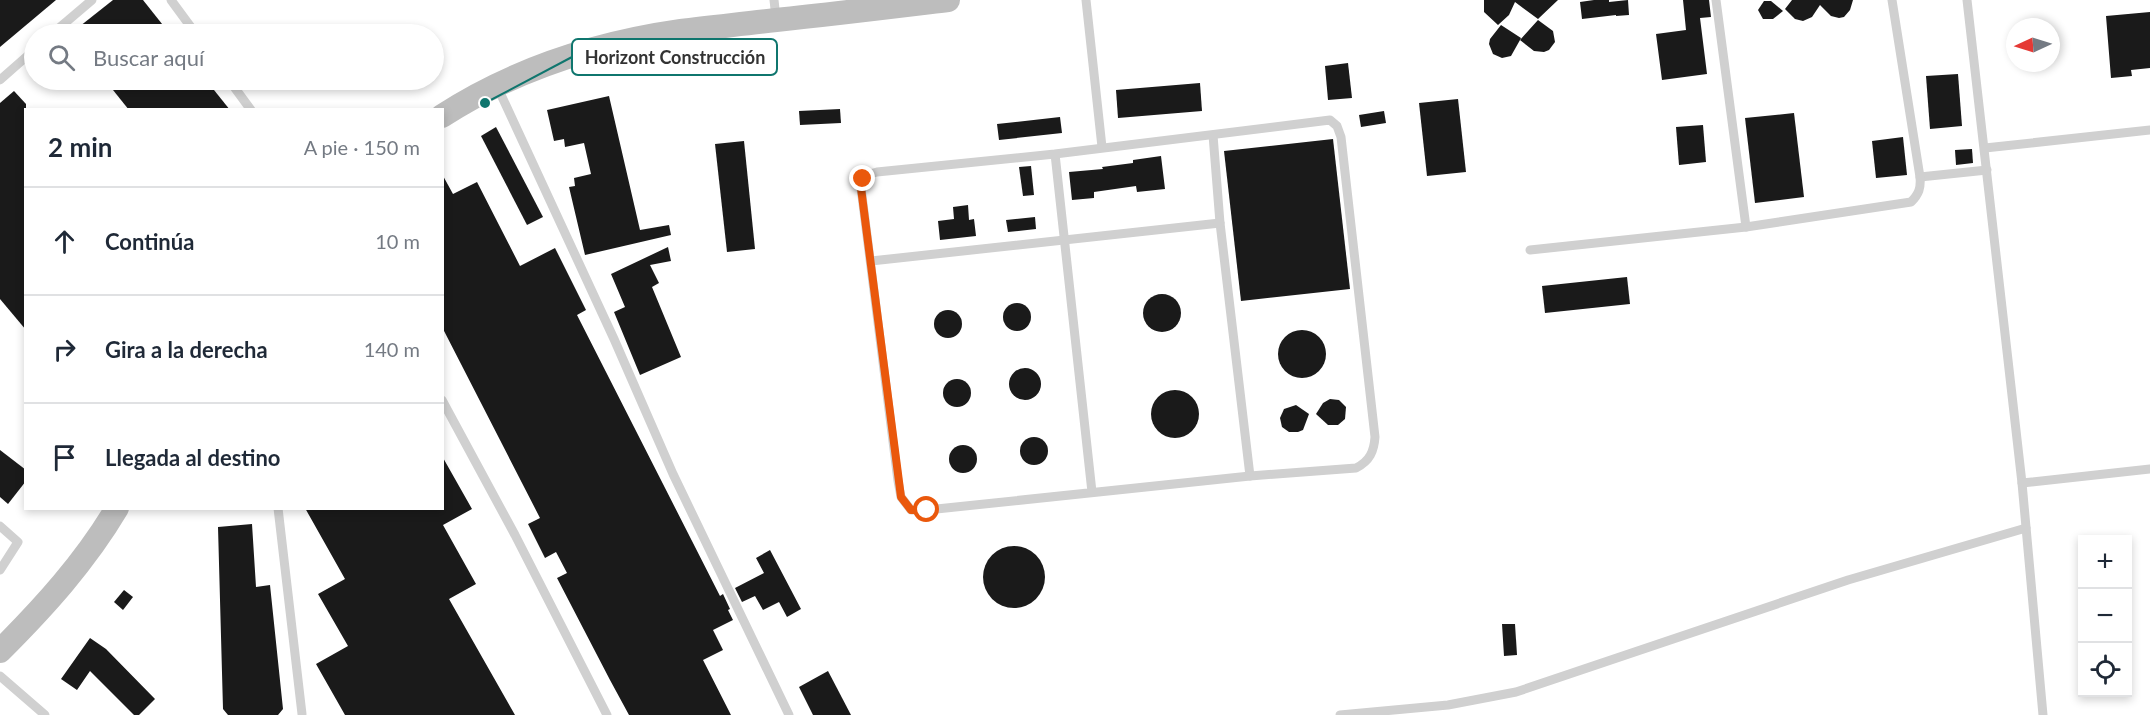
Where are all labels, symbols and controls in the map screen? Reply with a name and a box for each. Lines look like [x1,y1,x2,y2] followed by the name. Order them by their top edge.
[2006,18,2060,72] north arrow
[24,24,444,90] search box
[572,39,777,75] callout: Horizont Construcción
[45,41,78,74] icon: search
[93,44,204,71] text: Buscar aquí
[585,46,765,68] text: Horizont Construcción
[48,131,112,163] text: 2 min
[304,135,420,159] text: A pie · 150 m
[849,165,875,191] route end
[48,225,81,258] icon: ahead
[105,228,194,255] text: Continúa
[375,229,420,253] text: 10 m
[48,333,81,366] icon: right
[105,336,268,363] text: Gira a la derecha
[364,337,420,361] text: 140 m
[48,441,81,474] icon: arrive
[105,444,281,471] text: Llegada al destino
[913,496,939,522] route start
[2078,535,2132,697] map controls
[2078,535,2132,589] button: +
[2078,589,2132,643] button: −
[2078,643,2132,697] button: locate

